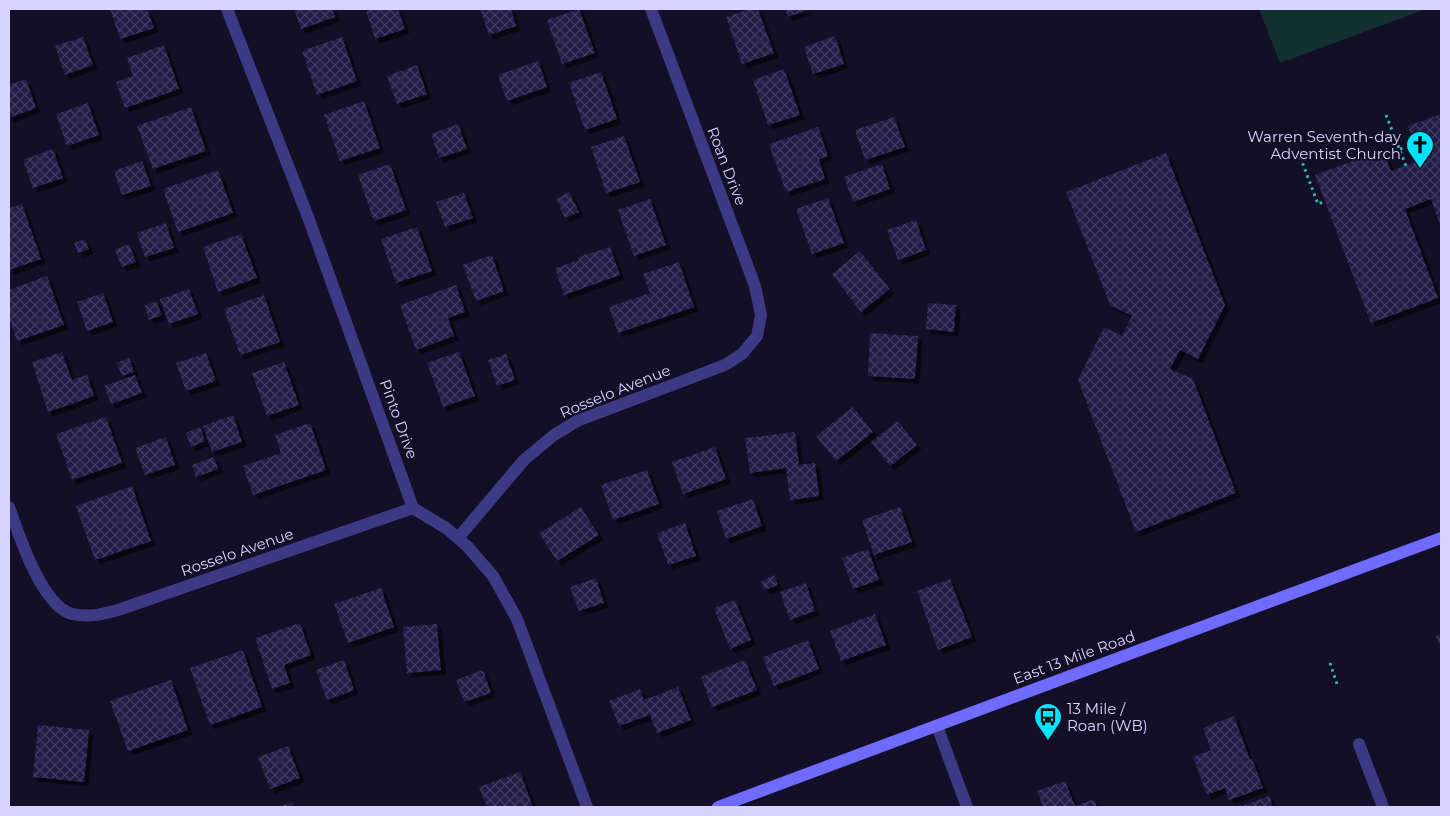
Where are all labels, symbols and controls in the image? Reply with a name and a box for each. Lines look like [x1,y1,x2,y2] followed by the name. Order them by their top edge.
[703,124,751,208] street label: Roan Drive
[1247,127,1402,163] place label: Warren Seventh-day Adventist Church
[1405,130,1435,169] church icon: Warren Seventh-day Adventist Church
[557,360,673,422] street label: Rosselo Avenue
[376,377,422,461] street label: Pinto Drive
[178,524,296,580] street label: Rosselo Avenue
[1010,626,1138,688] street label: East 13 Mile Road
[1067,699,1148,735] place label: 13 Mile / Roan (WB)
[1033,702,1063,741] bus stop icon: 13 Mile / Roan (WB)

